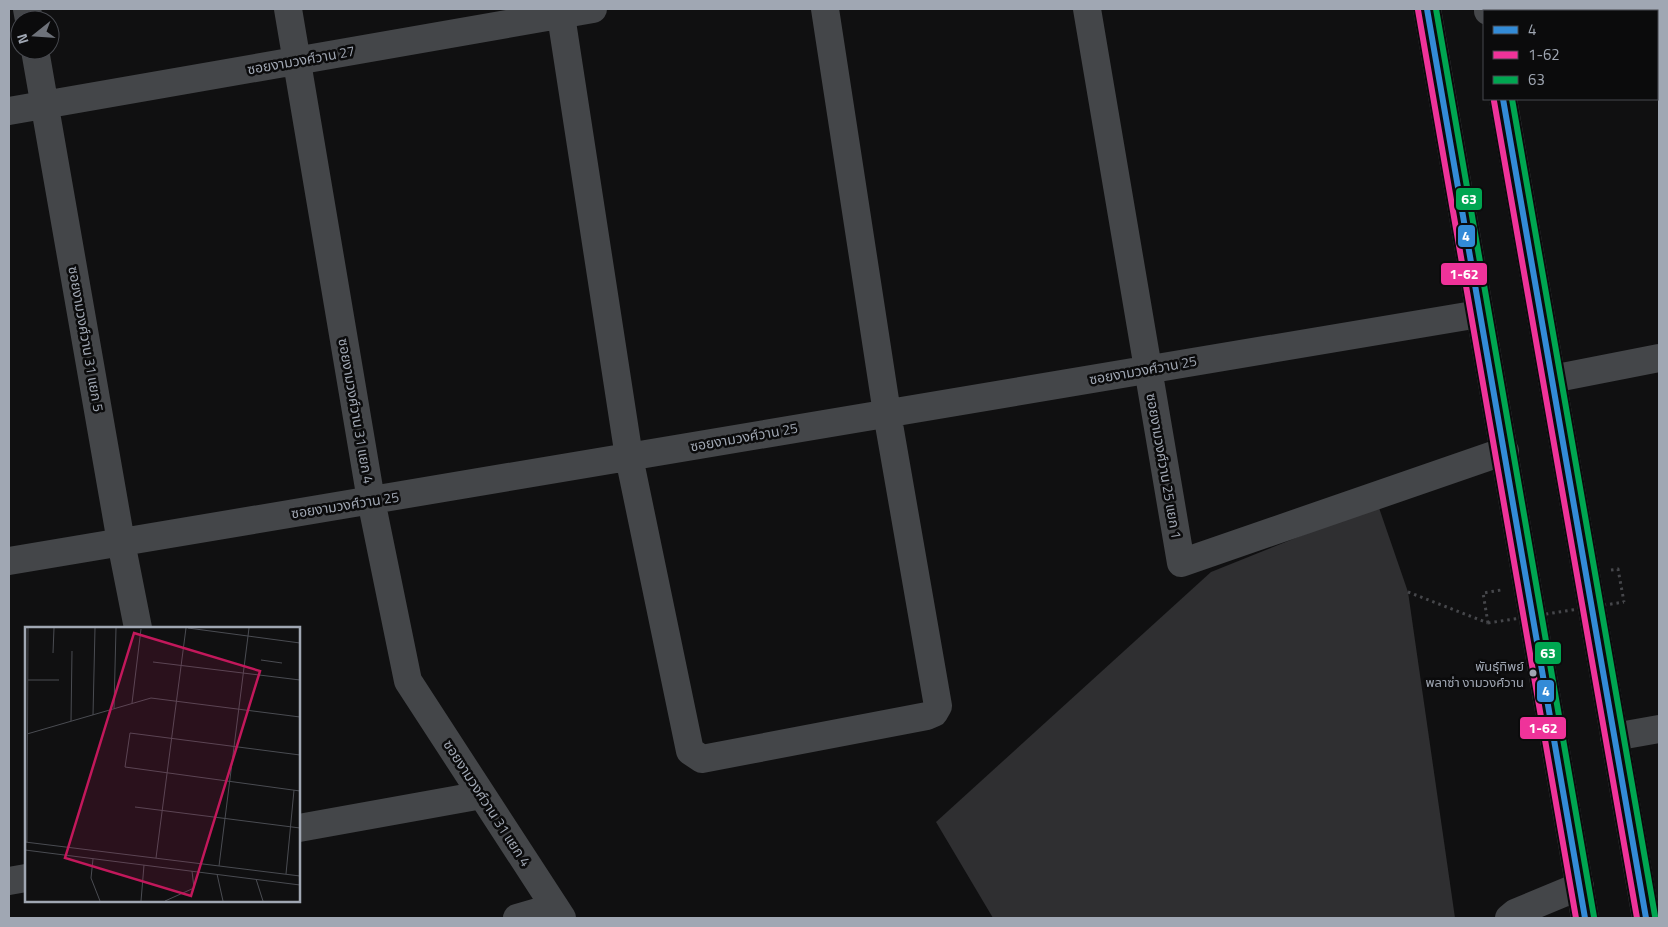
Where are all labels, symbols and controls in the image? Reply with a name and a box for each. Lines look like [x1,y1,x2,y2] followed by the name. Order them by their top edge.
[10,10,60,60] north arrow
[1483,10,1658,100] legend
[1528,18,1536,41] text: 4
[11,31,34,47] text: N
[245,40,356,79] street label: ซอยงามวงศ์วาน 27
[1528,43,1560,66] text: 1-62
[1528,68,1545,91] text: 63
[1455,187,1483,211] line badge: 63
[1461,188,1477,209] text: 63
[1457,224,1476,248] line badge: 4
[1462,225,1470,246] text: 4
[1440,262,1488,286] line badge: 1-62
[1449,263,1479,284] text: 1-62
[63,265,110,413] street label: ซอยงามวงศ์วาน 31 แยก 5
[333,337,380,485] street label: ซอยงามวงศ์วาน 31 แยก 4
[1087,350,1199,389] street label: ซอยงามวงศ์วาน 25
[1141,392,1188,540] street label: ซอยงามวงศ์วาน 25 แยก 1
[688,417,800,456] street label: ซอยงามวงศ์วาน 25
[289,486,401,523] street label: ซอยงามวงศ์วาน 25
[25,627,300,902] inset map
[1534,641,1562,665] line badge: 63
[1540,642,1556,663] text: 63
[1425,656,1524,692] place label: พันธุ์ทิพย์ พลาซ่า งามวงศ์วาน
[1528,668,1538,678] marker: พันธุ์ทิพย์ พลาซ่า งามวงศ์วาน
[1536,679,1555,703] line badge: 4
[1542,680,1550,701] text: 4
[1519,716,1567,740] line badge: 1-62
[1528,717,1558,738] text: 1-62
[439,735,536,870] street label: ซอยงามวงศ์วาน 31 แยก 4

